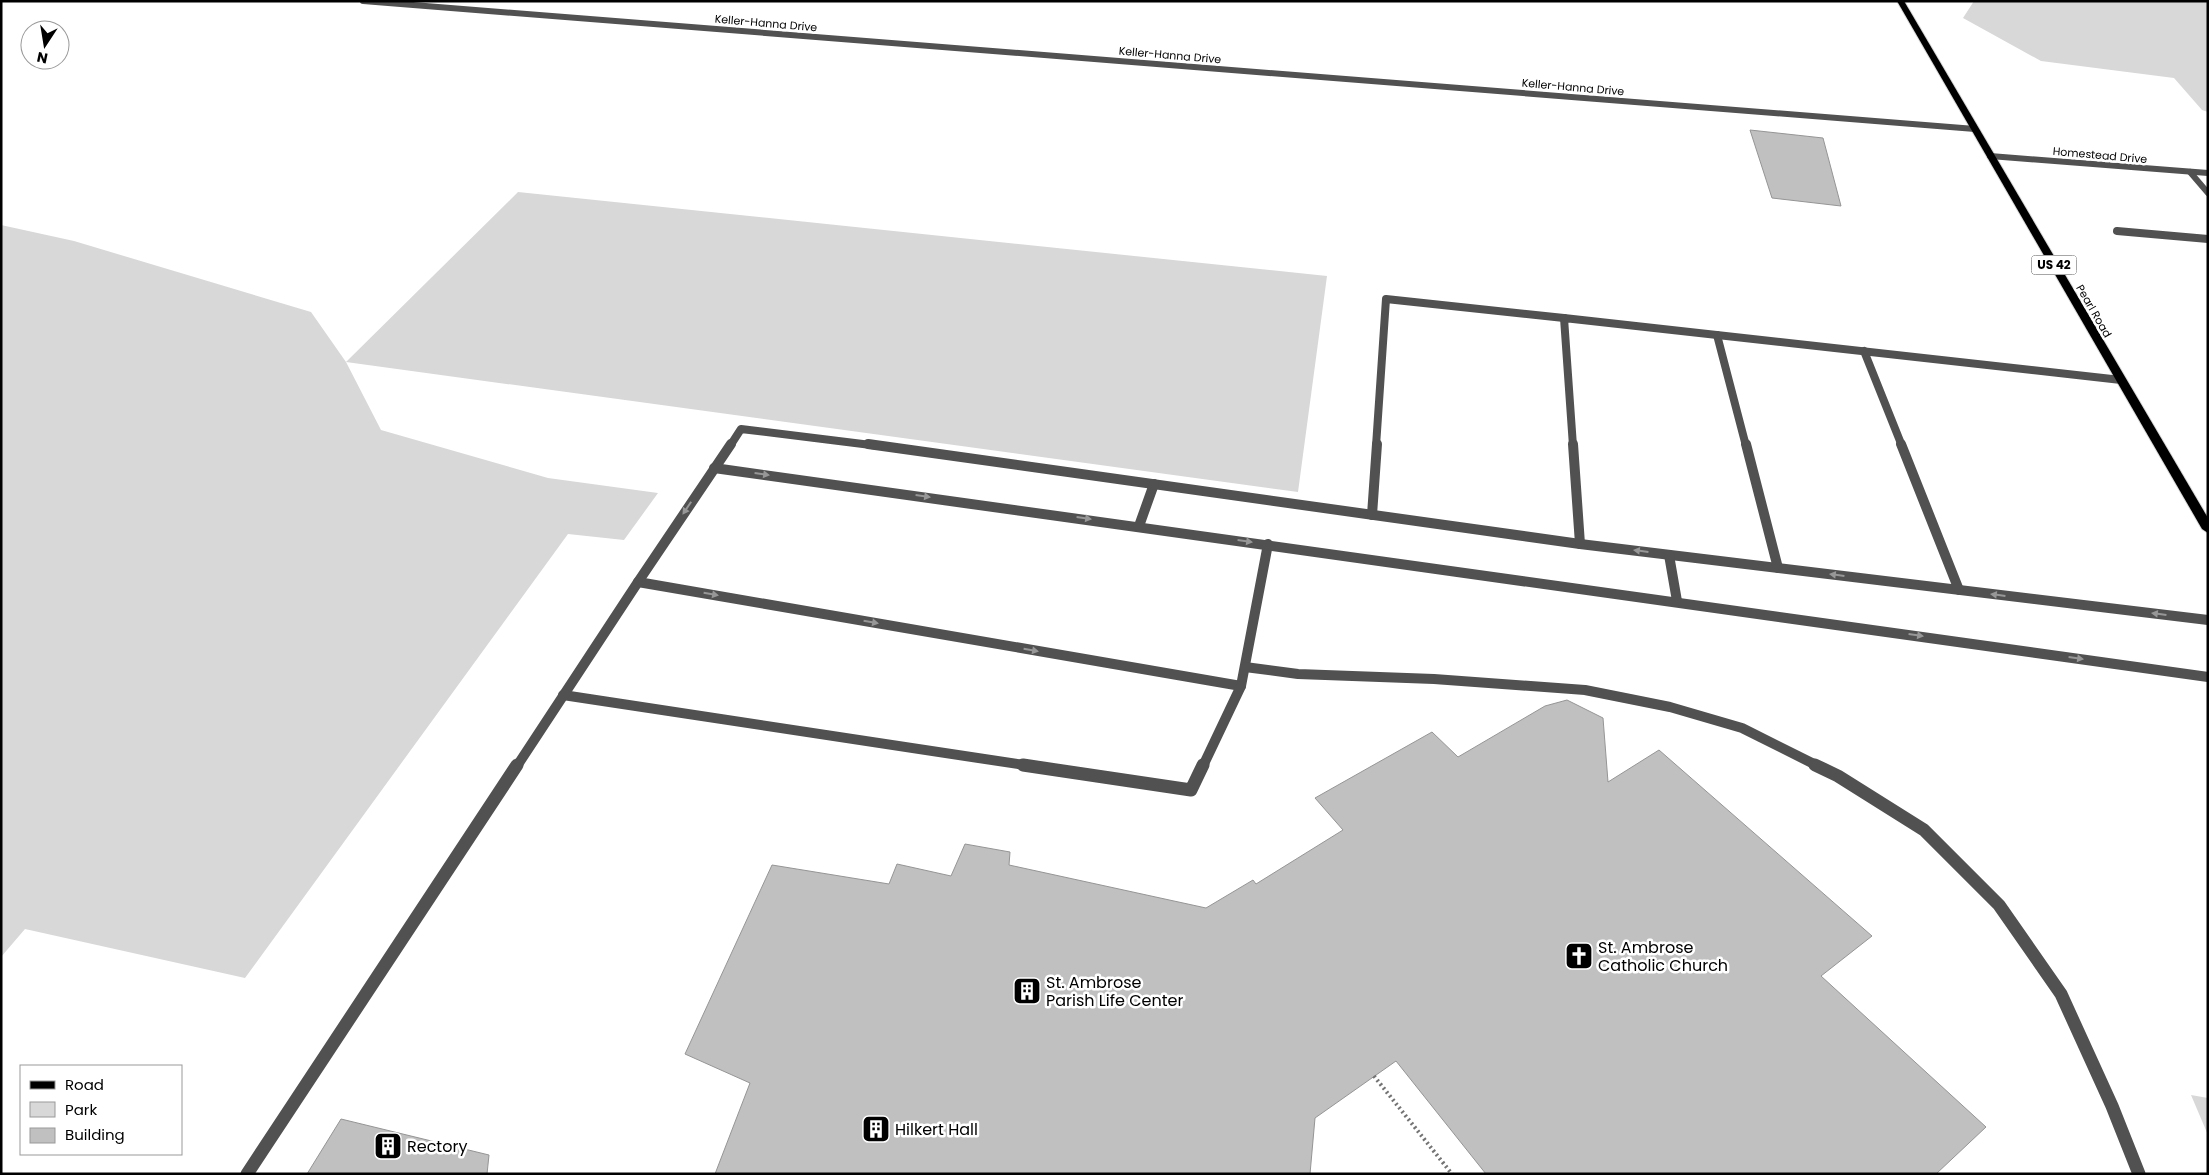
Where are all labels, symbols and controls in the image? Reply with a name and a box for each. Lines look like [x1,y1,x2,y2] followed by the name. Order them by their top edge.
[714,11,818,35] street label: Keller-Hanna Drive
[20,20,70,70] north arrow
[1118,43,1222,67] street label: Keller-Hanna Drive
[35,47,50,69] text: N
[1521,75,1625,99] street label: Keller-Hanna Drive
[2052,143,2148,167] street label: Homestead Drive
[2032,256,2076,274] road number: US 42
[2072,281,2116,341] street label: Pearl Road
[755,471,771,479] one-way arrow
[916,493,932,501] one-way arrow
[682,502,692,515] one-way arrow
[1077,514,1093,522] one-way arrow
[1237,537,1253,545] one-way arrow
[1632,547,1648,555] one-way arrow
[1828,571,1844,579] one-way arrow
[703,591,719,599] one-way arrow
[1990,591,2006,599] one-way arrow
[2151,610,2167,618] one-way arrow
[863,618,879,626] one-way arrow
[1908,632,1924,640] one-way arrow
[1023,646,1039,654] one-way arrow
[2069,655,2085,663] one-way arrow
[1598,936,1728,977] place label: St. Ambrose Catholic Church
[1564,941,1594,971] church icon: St. Ambrose Catholic Church
[1046,971,1183,1012] place label: St. Ambrose Parish Life Center
[1012,976,1042,1006] building icon: St. Ambrose Parish Life Center
[20,1065,182,1155] legend
[65,1074,104,1095] text: Road
[65,1099,97,1120] text: Park
[861,1114,891,1144] building icon: Hilkert Hall
[895,1118,978,1141] place label: Hilkert Hall
[65,1124,125,1145] text: Building
[373,1131,403,1161] building icon: Rectory
[407,1135,467,1158] place label: Rectory

